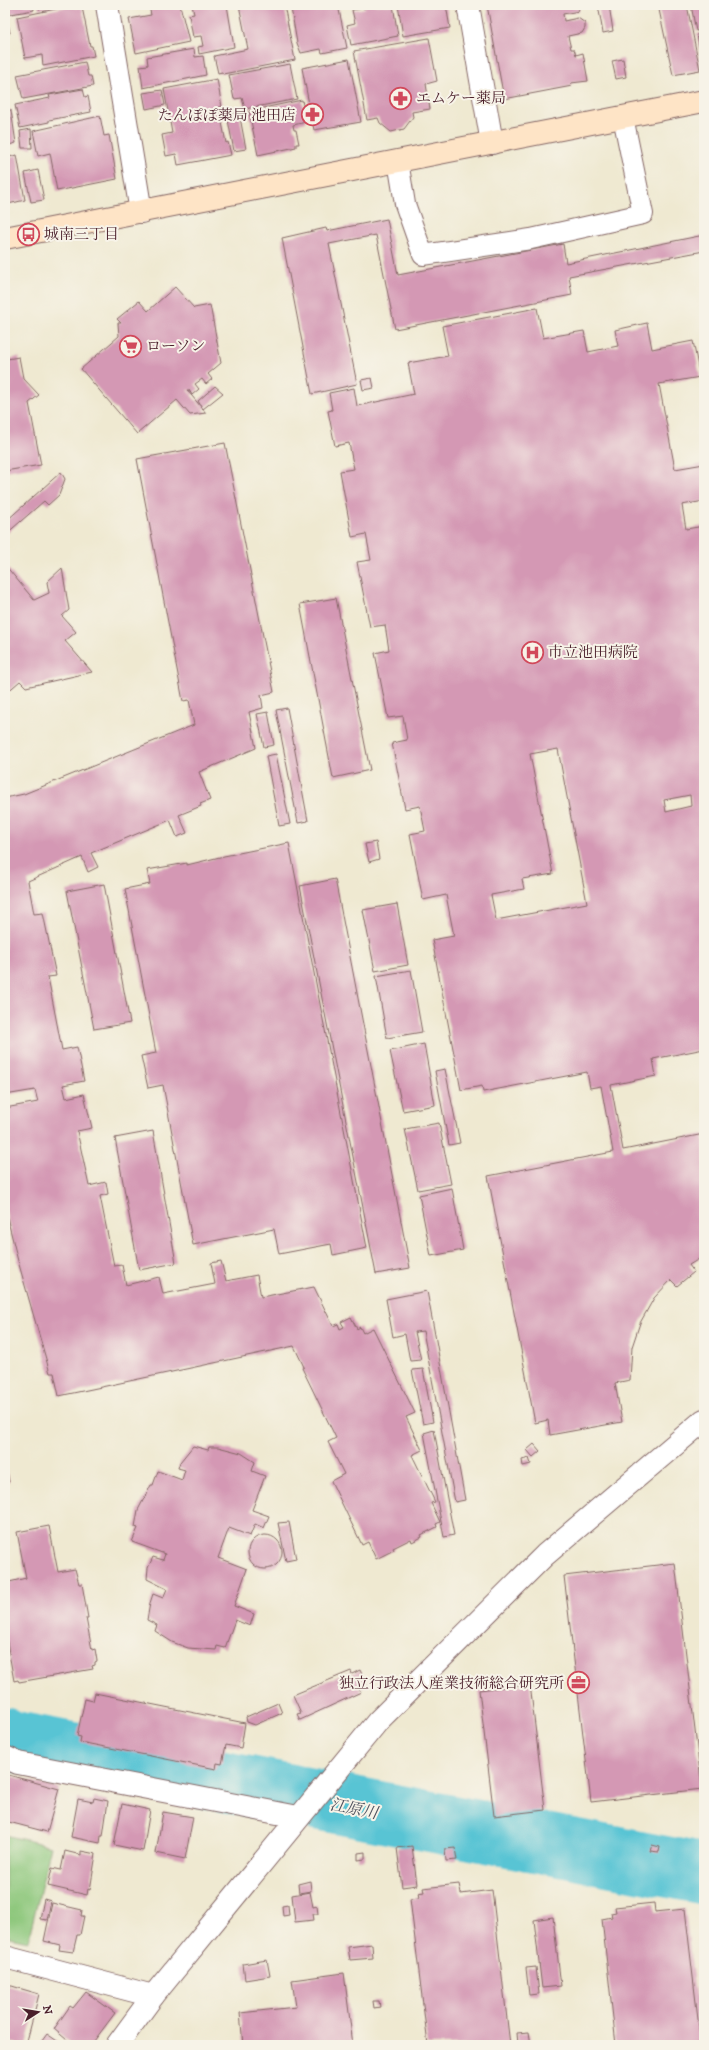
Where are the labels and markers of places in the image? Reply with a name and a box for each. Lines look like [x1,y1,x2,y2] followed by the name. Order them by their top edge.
[388,85,414,111] pharmacy icon: エムケー薬局
[416,89,506,108] place label: エムケー薬局
[299,102,325,128] pharmacy icon: たんぽぽ薬局 池田店
[158,106,296,125] place label: たんぽぽ薬局 池田店
[15,221,41,247] bus stop icon: 城南三丁目
[44,225,119,244] place label: 城南三丁目
[117,333,143,359] supermarket icon: ローソン
[146,337,205,356] place label: ローソン
[519,639,545,665] hospital icon: 市立池田病院
[548,643,638,662] place label: 市立池田病院
[566,1670,592,1696] office icon: 独立行政法人産業技術総合研究所
[339,1674,564,1693] place label: 独立行政法人産業技術総合研究所

